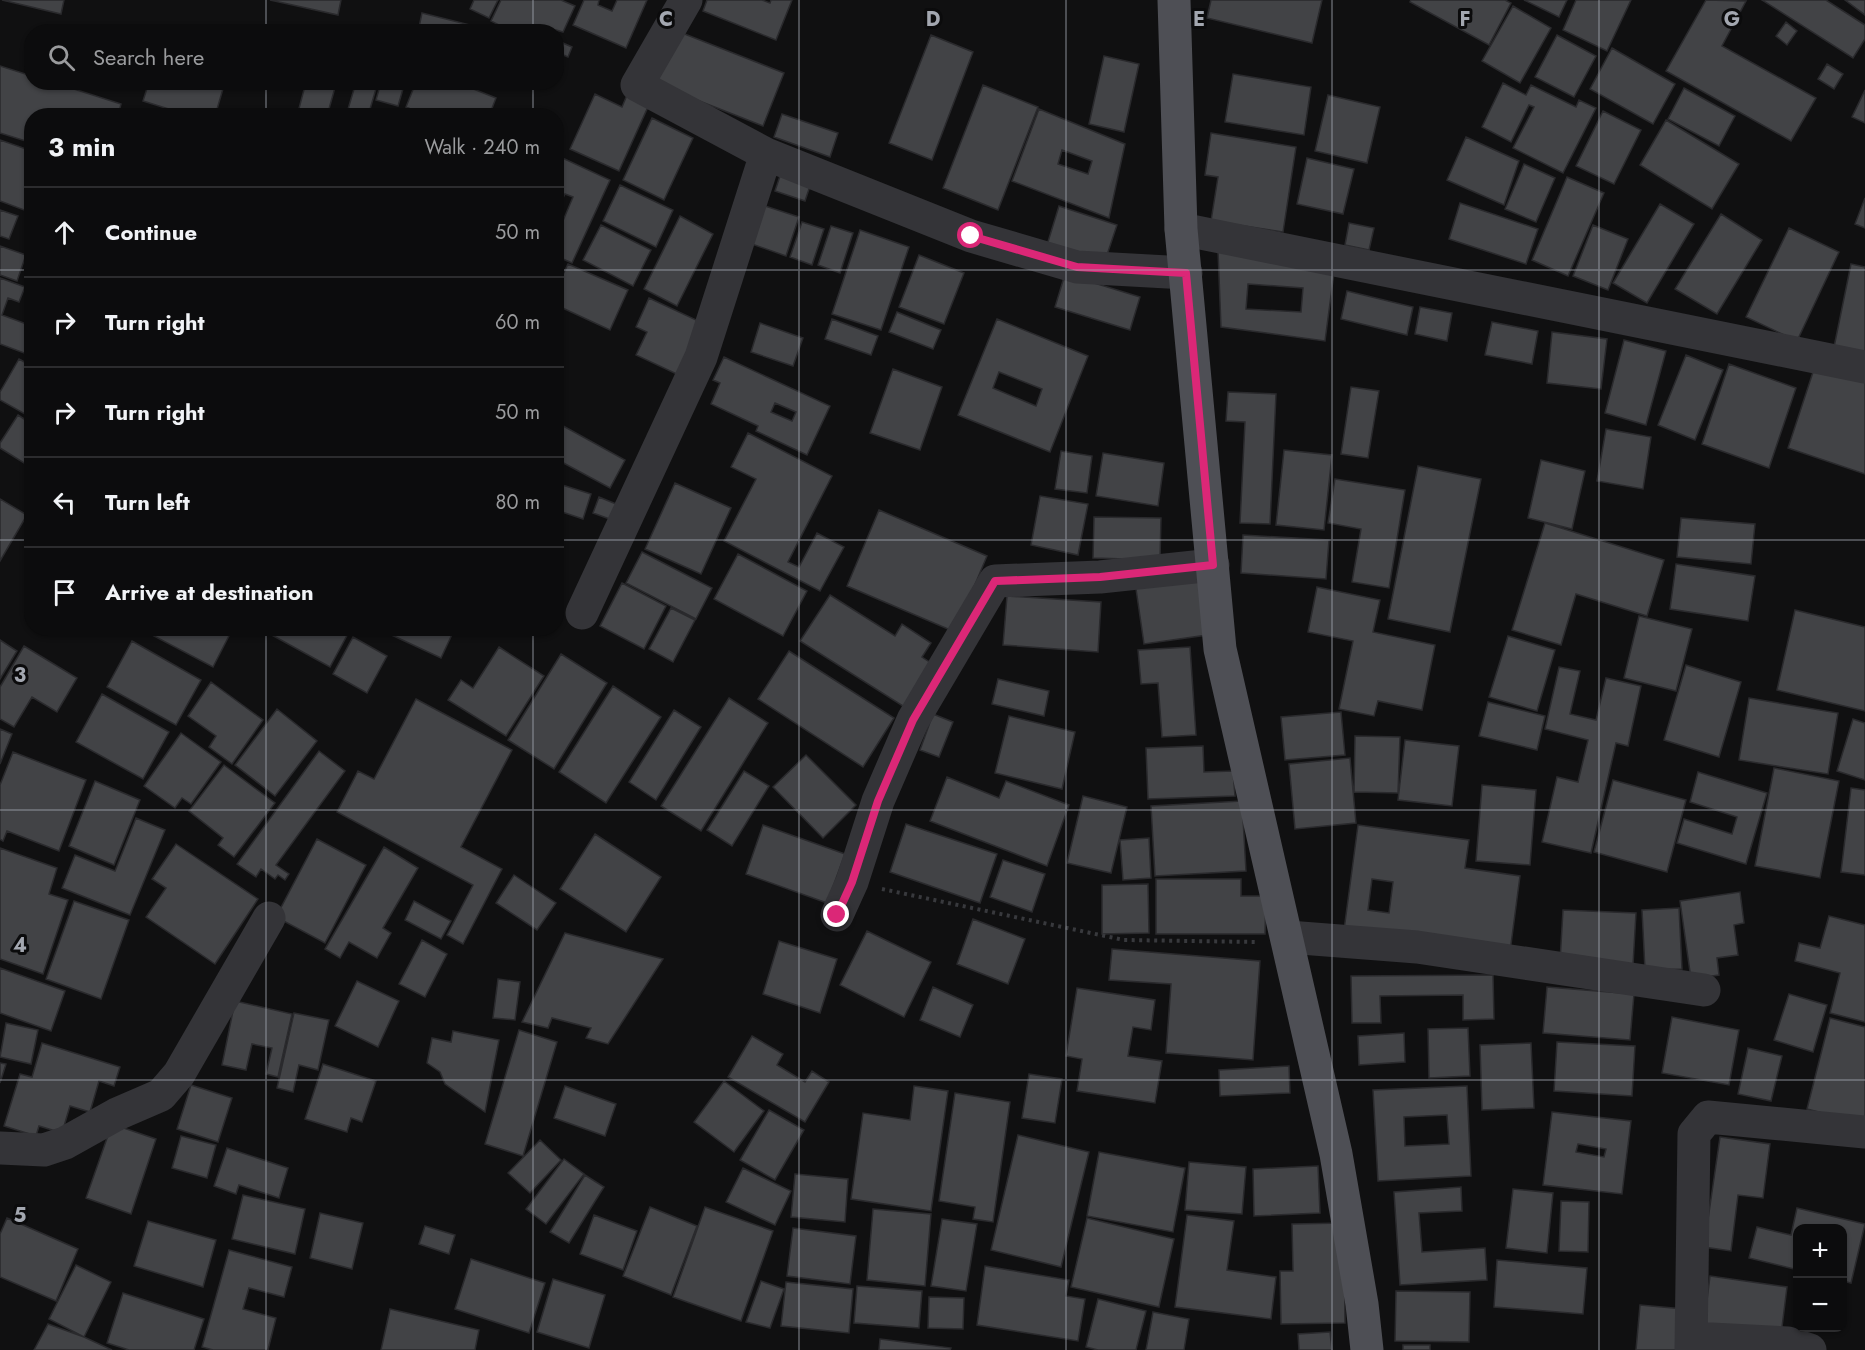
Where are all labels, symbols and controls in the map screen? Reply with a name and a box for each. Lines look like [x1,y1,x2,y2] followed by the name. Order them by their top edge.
[659,5,673,34] text: C
[926,5,940,34] text: D
[1193,5,1205,34] text: E
[1459,5,1471,34] text: F
[1724,5,1740,34] text: G
[24,24,564,90] search box
[45,41,78,74] icon: search
[93,41,204,73] text: Search here
[48,128,115,166] text: 3 min
[425,133,540,162] text: Walk · 240 m
[48,216,81,249] icon: ahead
[105,216,197,248] text: Continue
[495,218,540,247] text: 50 m
[957,222,983,248] route start
[48,306,81,339] icon: right
[105,306,205,338] text: Turn right
[495,308,540,337] text: 60 m
[48,396,81,429] icon: right
[105,396,205,428] text: Turn right
[495,398,540,427] text: 50 m
[48,486,81,519] icon: left
[105,486,190,518] text: Turn left
[495,488,540,517] text: 80 m
[48,576,81,609] icon: arrive
[105,576,314,608] text: Arrive at destination
[14,661,26,690] text: 3
[823,901,849,927] route end
[13,931,27,960] text: 4
[14,1201,27,1230] text: 5
[1793,1224,1847,1332] map controls
[1793,1224,1847,1278] button: +
[1793,1278,1847,1332] button: −

